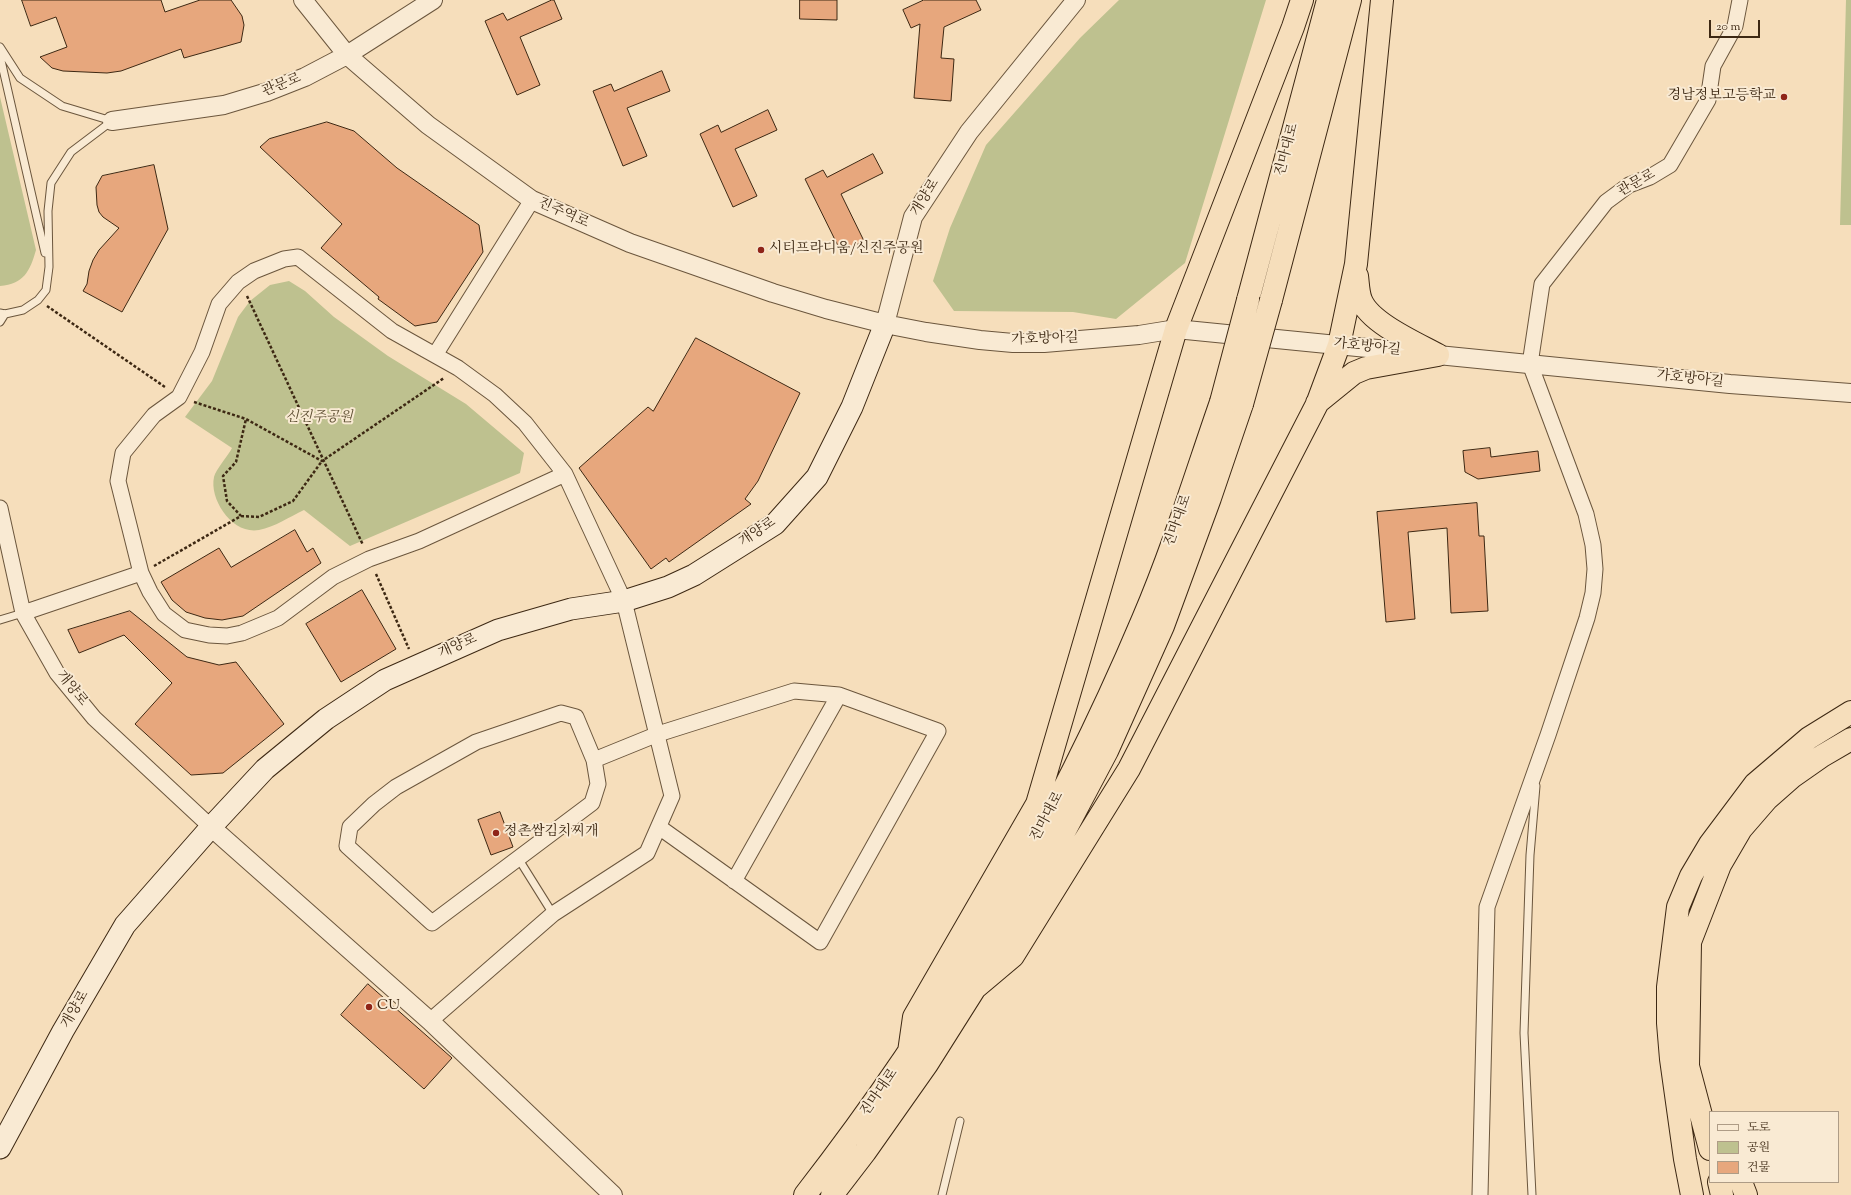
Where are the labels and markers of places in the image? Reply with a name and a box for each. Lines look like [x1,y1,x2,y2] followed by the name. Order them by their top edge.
[1668,89,1776,105] place label: 경남정보고등학교
[1779,92,1789,102] marker: 경남정보고등학교
[769,242,924,258] place label: 시티프라디움/신진주공원
[756,245,766,255] marker: 시티프라디움/신진주공원
[504,825,599,841] place label: 정촌쌈김치찌개
[491,828,501,838] marker: 정촌쌈김치찌개
[377,999,400,1015] place label: CU
[364,1002,374,1012] marker: CU

